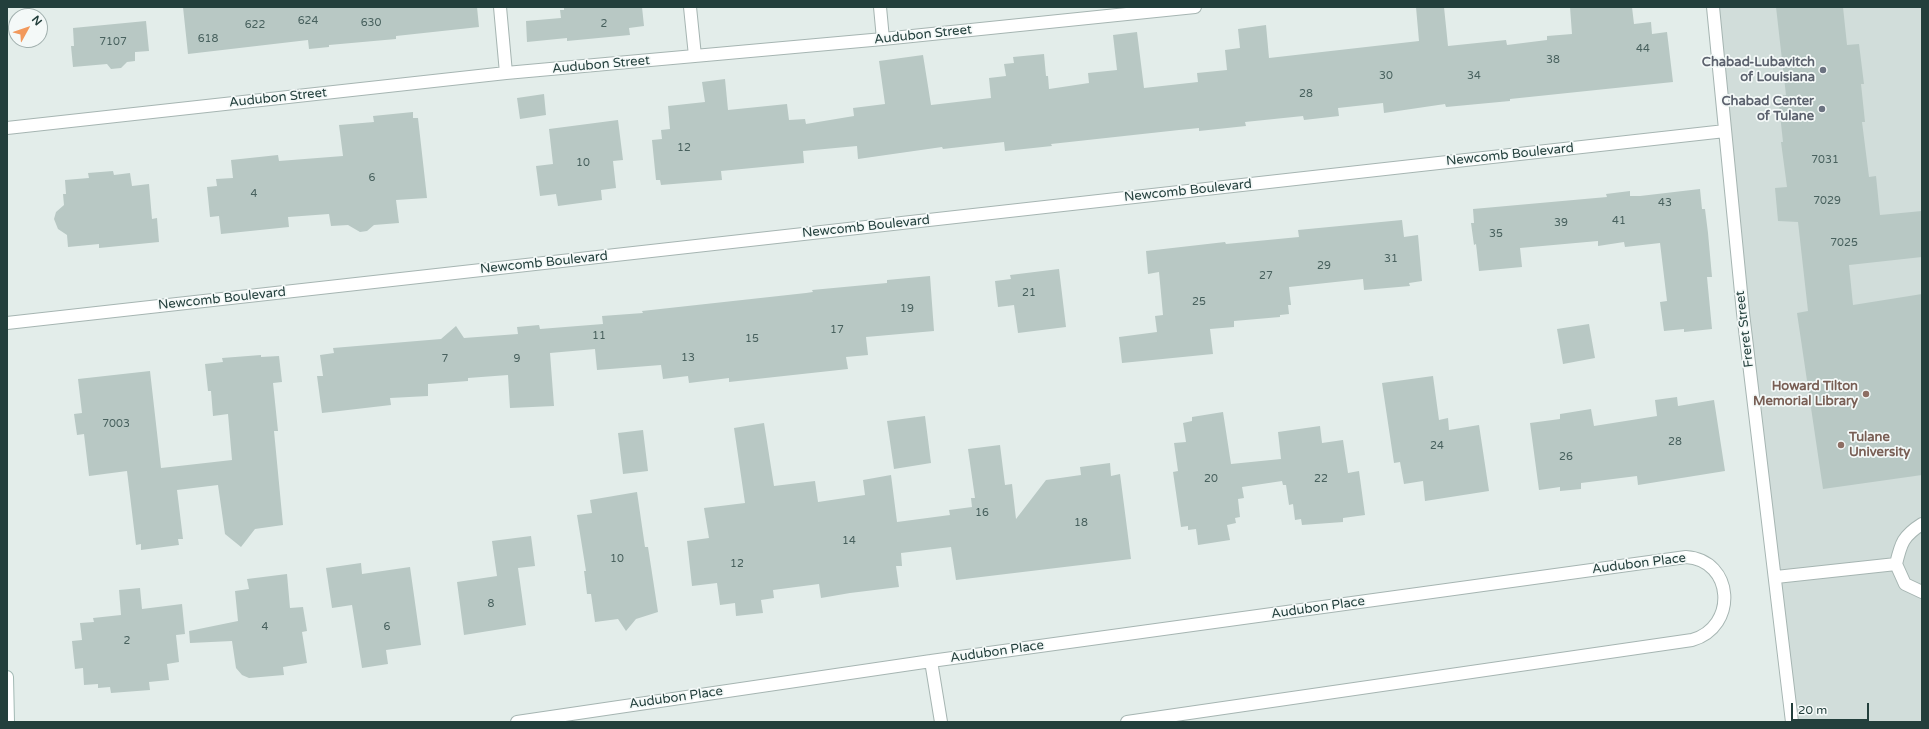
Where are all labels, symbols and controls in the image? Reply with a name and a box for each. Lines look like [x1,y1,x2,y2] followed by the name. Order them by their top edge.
[8,8,48,48] north arrow
[29,13,45,28] text: N
[298,14,318,28] house number: 624
[361,16,381,30] house number: 630
[601,17,607,31] house number: 2
[245,18,265,32] house number: 622
[873,22,973,48] street label: Audubon Street
[198,32,218,46] house number: 618
[99,35,127,49] house number: 7107
[1636,42,1650,56] house number: 44
[551,53,651,77] street label: Audubon Street
[1546,53,1560,67] house number: 38
[1702,55,1815,86] place label: Chabad-Lubavitch of Louisiana
[1818,65,1828,75] marker: Chabad-Lubavitch of Louisiana
[1379,69,1393,83] house number: 30
[1467,69,1481,83] house number: 34
[228,85,328,111] street label: Audubon Street
[1299,87,1313,101] house number: 28
[1721,94,1814,125] place label: Chabad Center of Tulane
[1817,104,1827,114] marker: Chabad Center of Tulane
[677,141,691,155] house number: 12
[1445,141,1575,169] street label: Newcomb Boulevard
[1811,153,1839,167] house number: 7031
[576,156,590,170] house number: 10
[369,171,375,185] house number: 6
[1123,177,1253,205] street label: Newcomb Boulevard
[251,187,257,201] house number: 4
[1813,194,1841,208] house number: 7029
[1658,196,1672,210] house number: 43
[801,213,931,241] street label: Newcomb Boulevard
[1612,214,1626,228] house number: 41
[1554,216,1568,230] house number: 39
[1489,227,1503,241] house number: 35
[1830,236,1858,250] house number: 7025
[479,249,609,277] street label: Newcomb Boulevard
[1384,252,1398,266] house number: 31
[1317,259,1331,273] house number: 29
[1259,269,1273,283] house number: 27
[157,285,287,313] street label: Newcomb Boulevard
[1022,286,1036,300] house number: 21
[1733,290,1757,368] street label: Freret Street
[1192,295,1206,309] house number: 25
[900,302,914,316] house number: 19
[830,323,844,337] house number: 17
[592,329,606,343] house number: 11
[745,332,759,346] house number: 15
[681,351,695,365] house number: 13
[442,352,448,366] house number: 7
[514,352,520,366] house number: 9
[1753,379,1858,410] place label: Howard Tilton Memorial Library
[1861,389,1871,399] marker: Howard Tilton Memorial Library
[102,417,130,431] house number: 7003
[1849,430,1910,461] place label: Tulane University
[1668,435,1682,449] house number: 28
[1430,439,1444,453] house number: 24
[1836,440,1846,450] marker: Tulane University
[1559,450,1573,464] house number: 26
[1204,472,1218,486] house number: 20
[1314,472,1328,486] house number: 22
[975,506,989,520] house number: 16
[1074,516,1088,530] house number: 18
[842,534,856,548] house number: 14
[1591,551,1687,577] street label: Audubon Place
[610,552,624,566] house number: 10
[730,557,744,571] house number: 12
[1270,594,1366,622] street label: Audubon Place
[488,597,494,611] house number: 8
[262,620,268,634] house number: 4
[384,620,390,634] house number: 6
[124,634,130,648] house number: 2
[949,638,1045,666] street label: Audubon Place
[628,684,724,712] street label: Audubon Place
[1793,695,1871,721] scale bar
[1798,703,1827,717] text: 20 m

